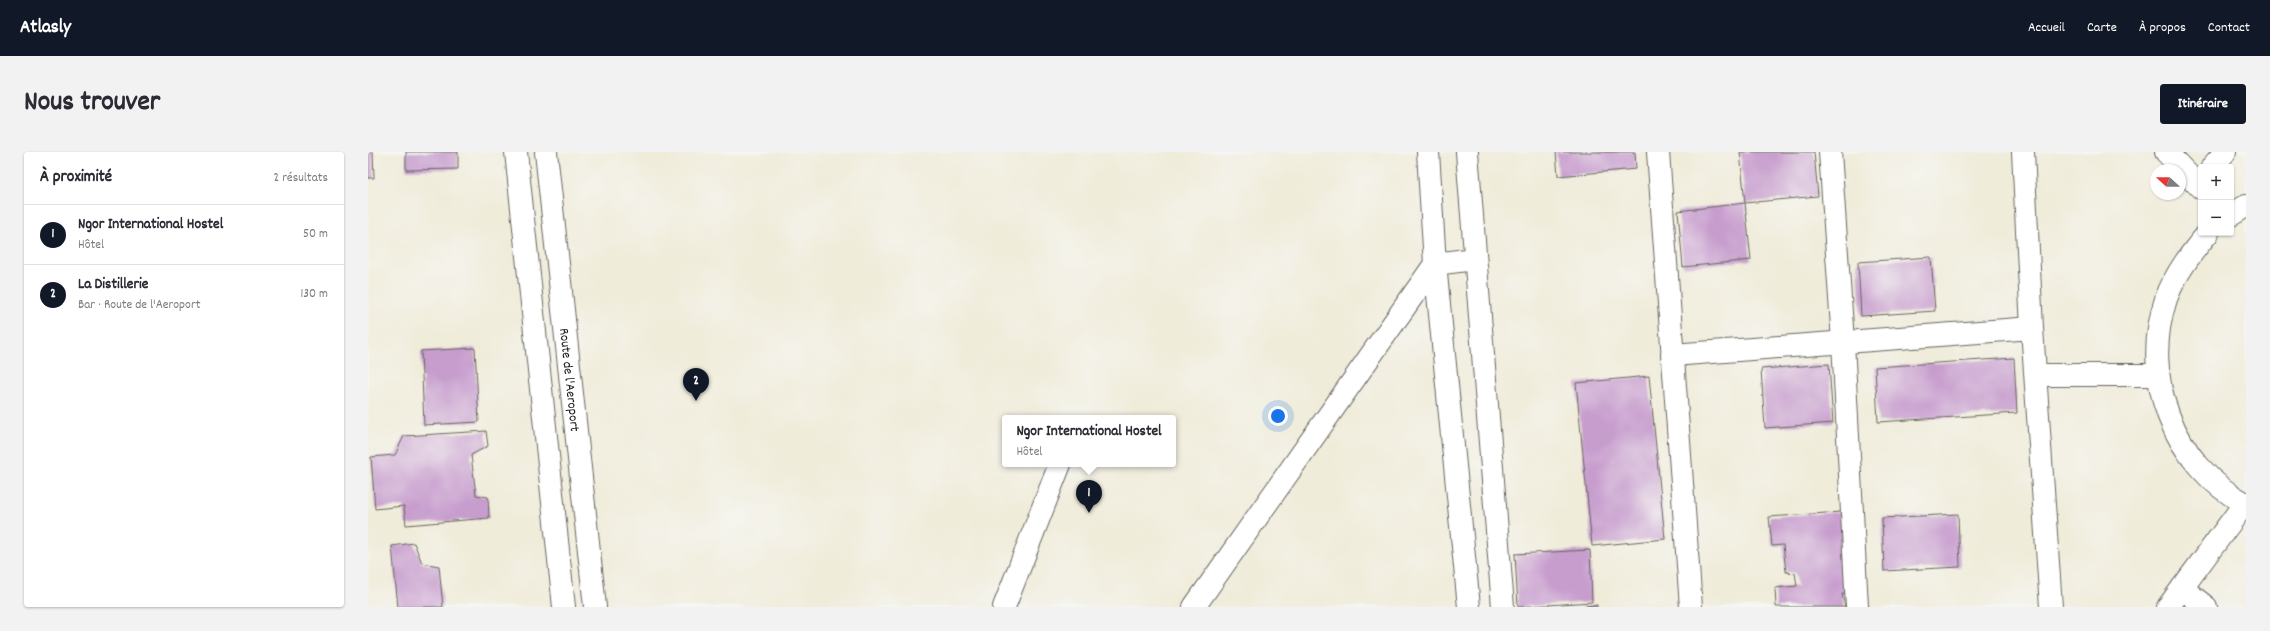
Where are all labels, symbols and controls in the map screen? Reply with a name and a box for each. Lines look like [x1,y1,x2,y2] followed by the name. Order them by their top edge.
[20,15,71,42] text: Atlasly
[2028,18,2065,38] text: Accueil
[2087,18,2117,38] text: Carte
[2139,18,2186,38] text: À propos
[2208,18,2250,38] text: Contact
[24,84,160,124] text: Nous trouver
[2160,84,2246,124] button: Itinéraire
[2150,164,2186,200] north arrow
[2198,164,2234,236] map controls
[2198,164,2234,200] button: +
[40,166,112,190] text: À proximité
[274,169,328,188] text: 2 résultats
[2198,200,2234,236] button: −
[78,214,223,236] text: Ngor International Hostel
[52,225,54,244] text: 1
[303,225,328,244] text: 50 m
[78,236,104,255] text: Hôtel
[78,274,148,296] text: La Distillerie
[50,285,56,304] text: 2
[300,285,328,304] text: 130 m
[78,296,201,315] text: Bar · Route de l'Aeroport
[553,327,584,433] street label: Route de l'Aeroport
[683,368,709,401] pin: 2
[1268,406,1288,426] your location
[1002,415,1176,467] popup
[1016,421,1162,443] text: Ngor International Hostel
[1016,443,1042,462] text: Hôtel
[1076,480,1102,513] pin: 1

